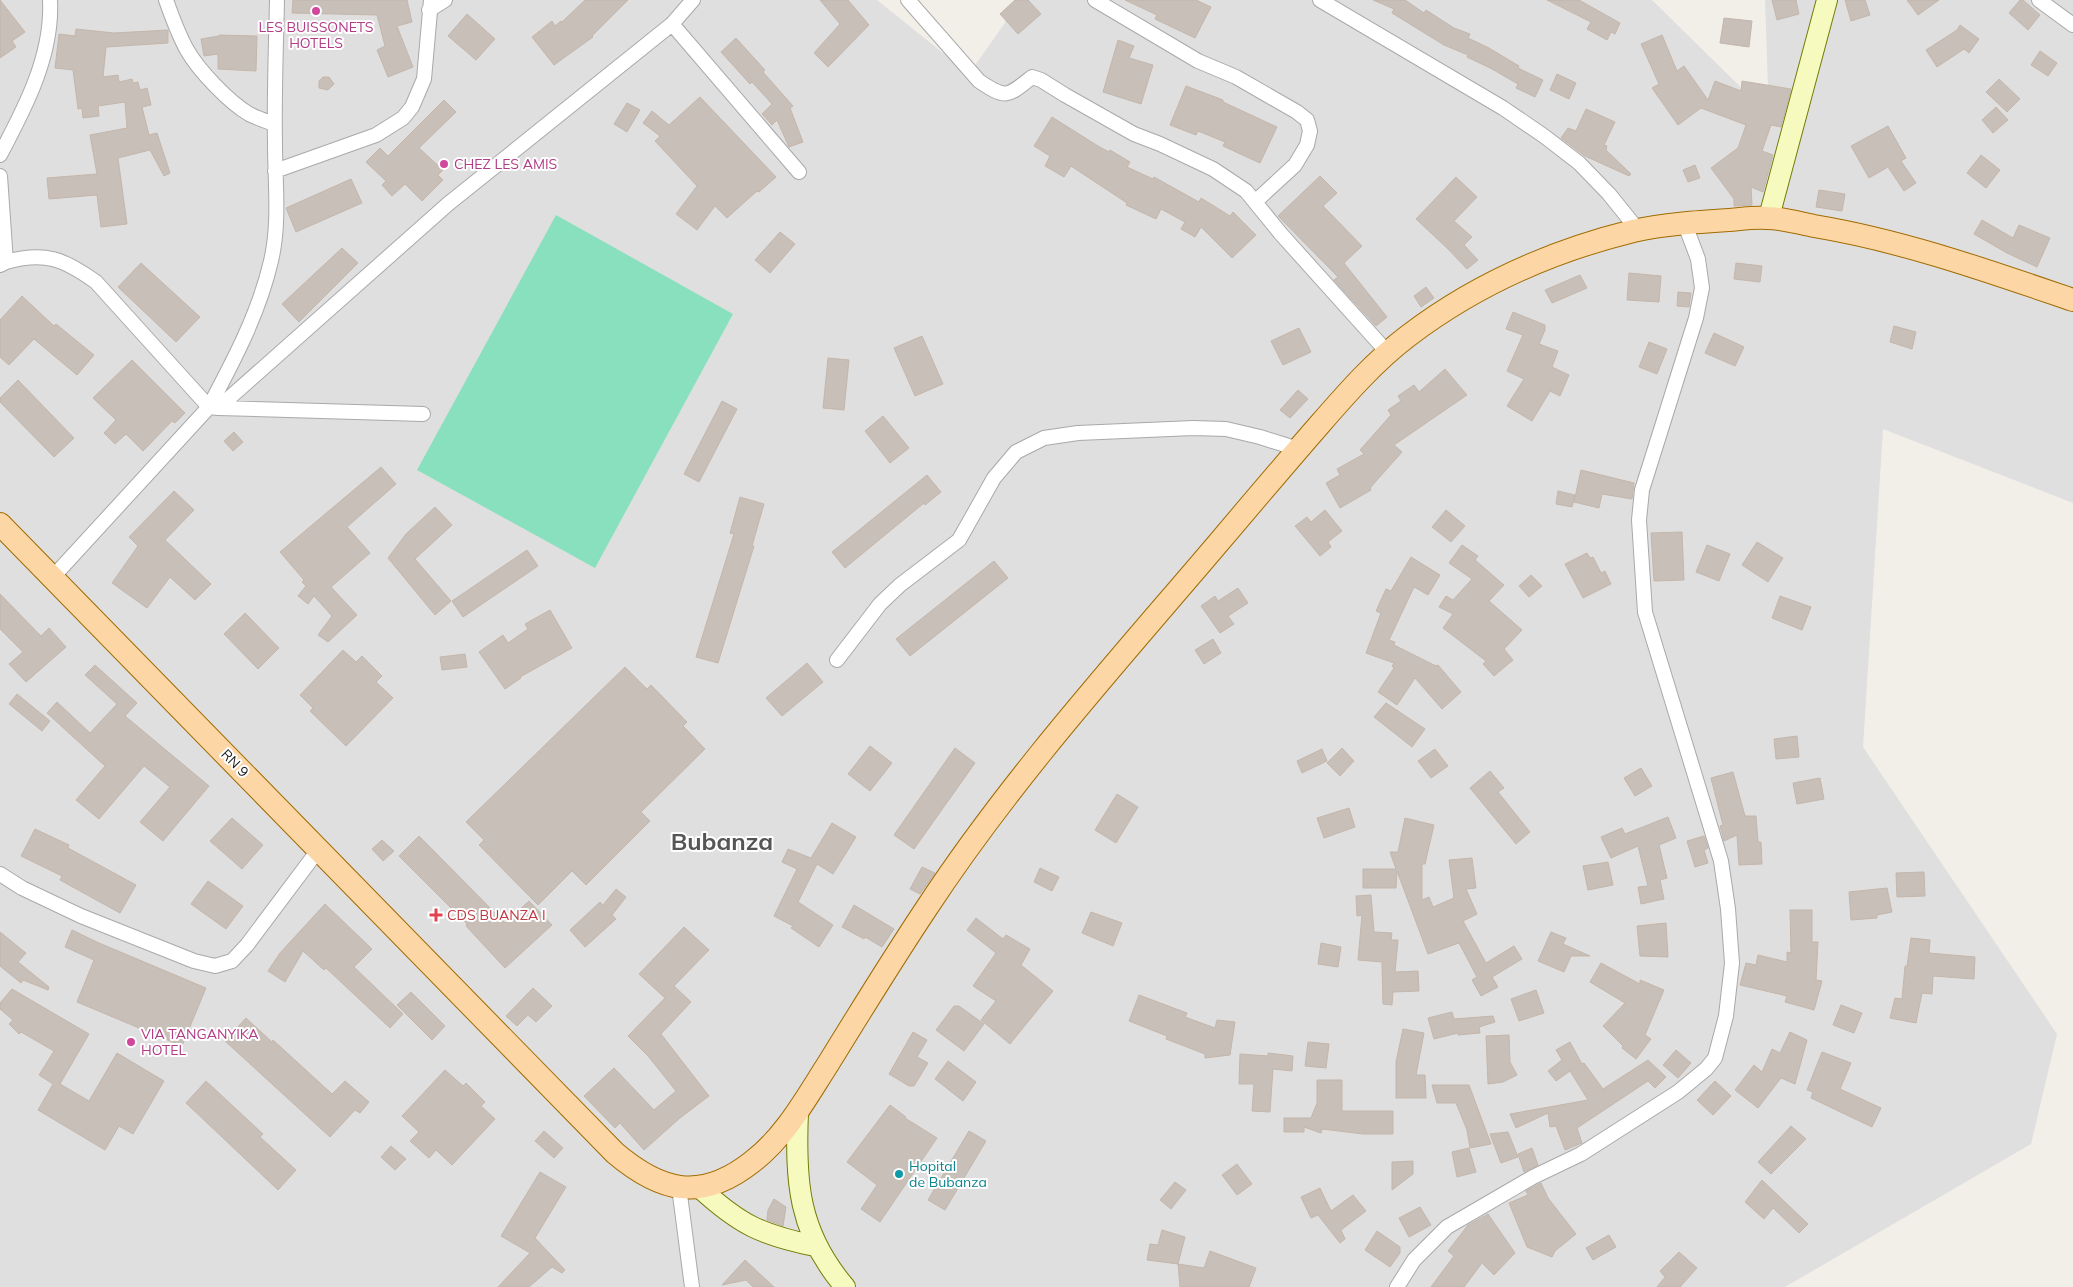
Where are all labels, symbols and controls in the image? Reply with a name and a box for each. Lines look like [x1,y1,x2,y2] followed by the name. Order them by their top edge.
[310,5,322,17] marker: LES BUISSONETS HOTELS
[258,18,374,52] place label: LES BUISSONETS HOTELS
[454,155,558,173] place label: CHEZ LES AMIS
[438,158,450,170] marker: CHEZ LES AMIS
[217,745,253,781] street label: RN 9
[671,826,773,856] district label: Bubanza
[447,906,546,924] place label: CDS BUANZA I
[429,908,443,922] marker: CDS BUANZA I
[141,1025,259,1059] place label: VIA TANGANYIKA HOTEL
[125,1036,137,1048] marker: VIA TANGANYIKA HOTEL
[909,1157,987,1191] place label: Hopital de Bubanza
[893,1168,905,1180] marker: Hopital de Bubanza

